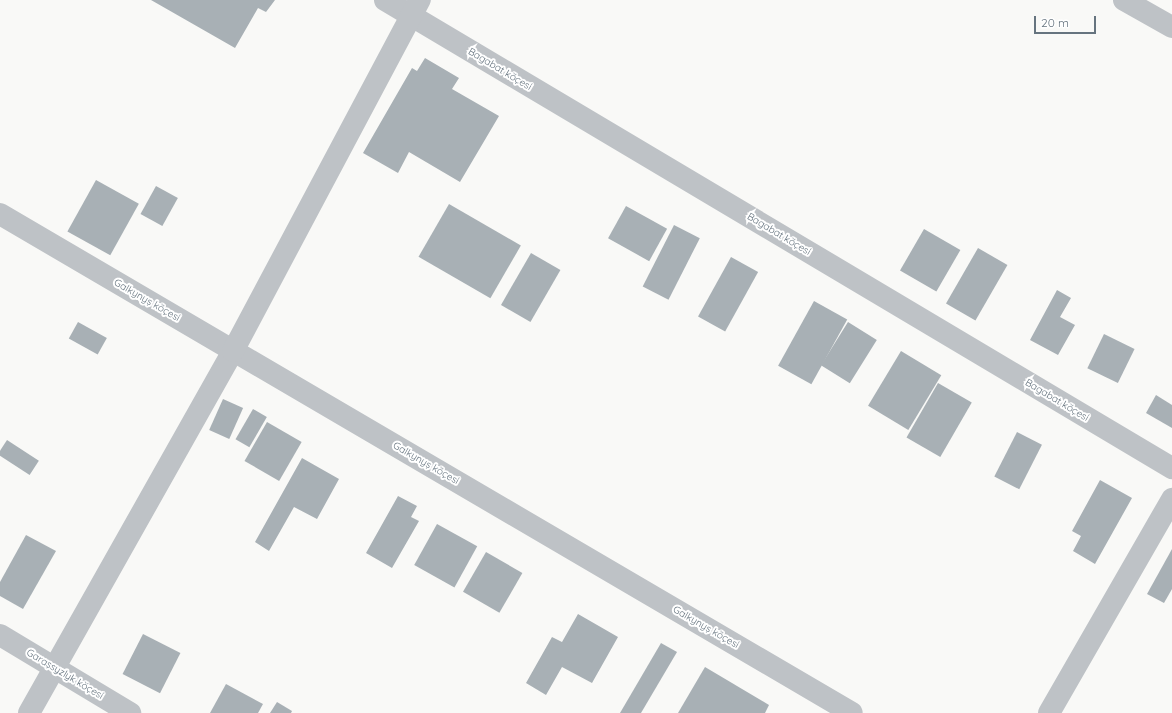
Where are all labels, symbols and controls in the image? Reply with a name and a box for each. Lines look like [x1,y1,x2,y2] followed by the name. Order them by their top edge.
[1036,8,1098,34] scale bar
[1041,15,1069,30] text: 20 m
[466,45,534,93] street label: Bagabat köçesi
[745,210,813,258] street label: Bagabat köçesi
[112,276,182,324] street label: Galkynyş köçesi
[1023,376,1091,424] street label: Bagabat köçesi
[391,439,461,487] street label: Galkynyş köçesi
[671,603,741,651] street label: Galkynyş köçesi
[24,646,106,702] street label: Garaşsyzlyk köçesi

